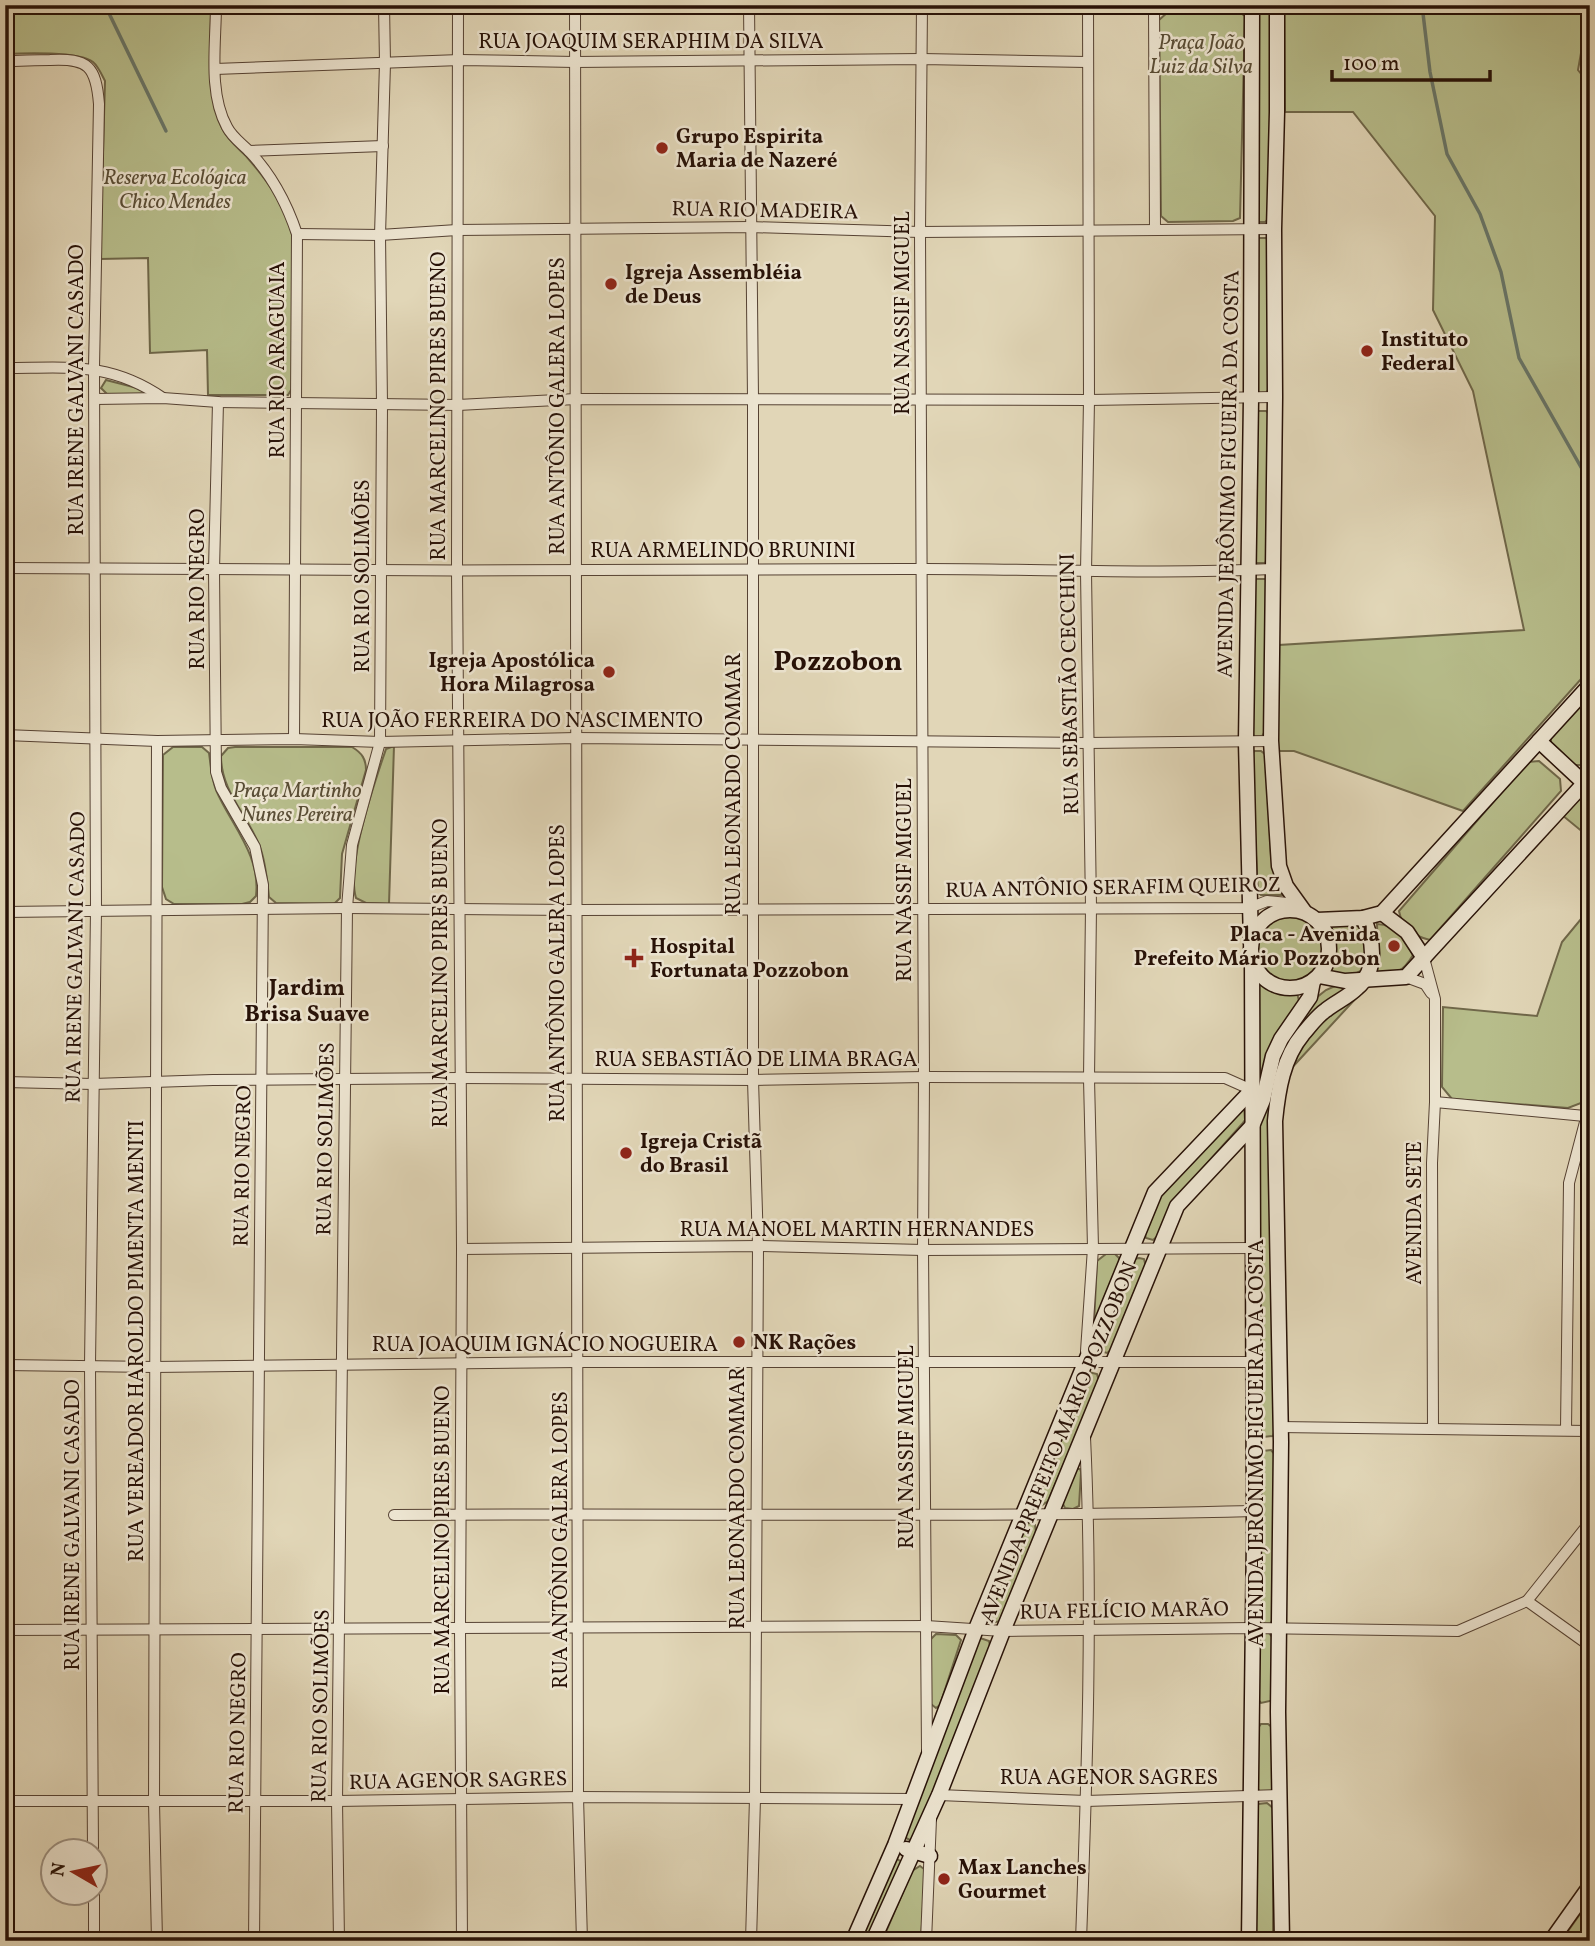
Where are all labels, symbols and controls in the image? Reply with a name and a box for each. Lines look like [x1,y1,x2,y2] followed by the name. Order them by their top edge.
[478,28,824,57] street label: RUA JOAQUIM SERAPHIM DA SILVA
[1149,29,1253,82] park label: Praça João Luiz da Silva
[1332,38,1490,82] scale bar
[1343,50,1400,79] text: 100 m
[676,123,837,176] place label: Grupo Espirita Maria de Nazeré
[654,140,670,156] marker: Grupo Espirita Maria de Nazeré
[103,164,247,217] park label: Reserva Ecológica Chico Mendes
[671,195,859,228] street label: RUA RIO MADEIRA
[889,211,918,415] street label: RUA NASSIF MIGUEL
[63,244,92,536] street label: RUA IRENE GALVANI CASADO
[425,251,454,561] street label: RUA MARCELINO PIRES BUENO
[544,257,573,555] street label: RUA ANTÔNIO GALERA LOPES
[625,259,802,312] place label: Igreja Assembléia de Deus
[264,261,293,459] street label: RUA RIO ARAGUAIA
[1211,270,1248,678] street label: AVENIDA JERÔNIMO FIGUEIRA DA COSTA
[603,276,619,292] marker: Igreja Assembléia de Deus
[1381,326,1468,379] place label: Instituto Federal
[1359,343,1375,359] marker: Instituto Federal
[349,479,378,673] street label: RUA RIO SOLIMÕES
[184,508,213,670] street label: RUA RIO NEGRO
[590,537,856,566] street label: RUA ARMELINDO BRUNINI
[1054,553,1087,815] street label: RUA SEBASTIÃO CECCHINI
[774,643,902,682] district label: Pozzobon
[429,647,595,700] place label: Igreja Apostólica Hora Milagrosa
[720,653,749,915] street label: RUA LEONARDO COMMAR
[601,664,617,680] marker: Igreja Apostólica Hora Milagrosa
[321,707,703,736] street label: RUA JOÃO FERREIRA DO NASCIMENTO
[232,777,362,830] park label: Praça Martinho Nunes Pereira
[891,778,920,982] street label: RUA NASSIF MIGUEL
[59,811,94,1103] street label: RUA IRENE GALVANI CASADO
[427,818,456,1128] street label: RUA MARCELINO PIRES BUENO
[544,824,573,1122] street label: RUA ANTÔNIO GALERA LOPES
[945,871,1281,906] street label: RUA ANTÔNIO SERAFIM QUEIROZ
[1134,921,1380,974] place label: Placa - Avenida Prefeito Mário Pozzobon
[650,933,849,986] place label: Hospital Fortunata Pozzobon
[1386,938,1402,954] marker: Placa - Avenida Prefeito Mário Pozzobon
[624,948,644,968] marker: Hospital Fortunata Pozzobon
[244,973,370,1031] district label: Jardim Brisa Suave
[310,1042,343,1236] street label: RUA RIO SOLIMÕES
[594,1046,918,1075] street label: RUA SEBASTIÃO DE LIMA BRAGA
[228,1085,259,1247] street label: RUA RIO NEGRO
[123,1120,152,1562] street label: RUA VEREADOR HAROLDO PIMENTA MENITI
[640,1128,762,1181] place label: Igreja Cristã do Brasil
[1401,1141,1430,1285] street label: AVENIDA SETE
[618,1145,634,1161] marker: Igreja Cristã do Brasil
[680,1216,1034,1245] street label: RUA MANOEL MARTIN HERNANDES
[1243,1239,1272,1647] street label: AVENIDA JERÔNIMO FIGUEIRA DA COSTA
[973,1258,1145,1627] street label: AVENIDA PREFEITO MÁRIO POZZOBON
[753,1329,856,1358] place label: NK Rações
[372,1331,718,1360] street label: RUA JOAQUIM IGNÁCIO NOGUEIRA
[731,1334,747,1350] marker: NK Rações
[893,1345,922,1549] street label: RUA NASSIF MIGUEL
[724,1367,753,1629] street label: RUA LEONARDO COMMAR
[59,1379,88,1671] street label: RUA IRENE GALVANI CASADO
[429,1385,458,1695] street label: RUA MARCELINO PIRES BUENO
[547,1391,576,1689] street label: RUA ANTÔNIO GALERA LOPES
[1019,1595,1229,1628] street label: RUA FELÍCIO MARÃO
[305,1609,338,1803] street label: RUA RIO SOLIMÕES
[223,1652,254,1814] street label: RUA RIO NEGRO
[1000,1764,1218,1793] street label: RUA AGENOR SAGRES
[349,1765,567,1798] street label: RUA AGENOR SAGRES
[38,1838,108,1908] north arrow
[958,1854,1087,1907] place label: Max Lanches Gourmet
[45,1861,73,1879] text: N
[936,1871,952,1887] marker: Max Lanches Gourmet

